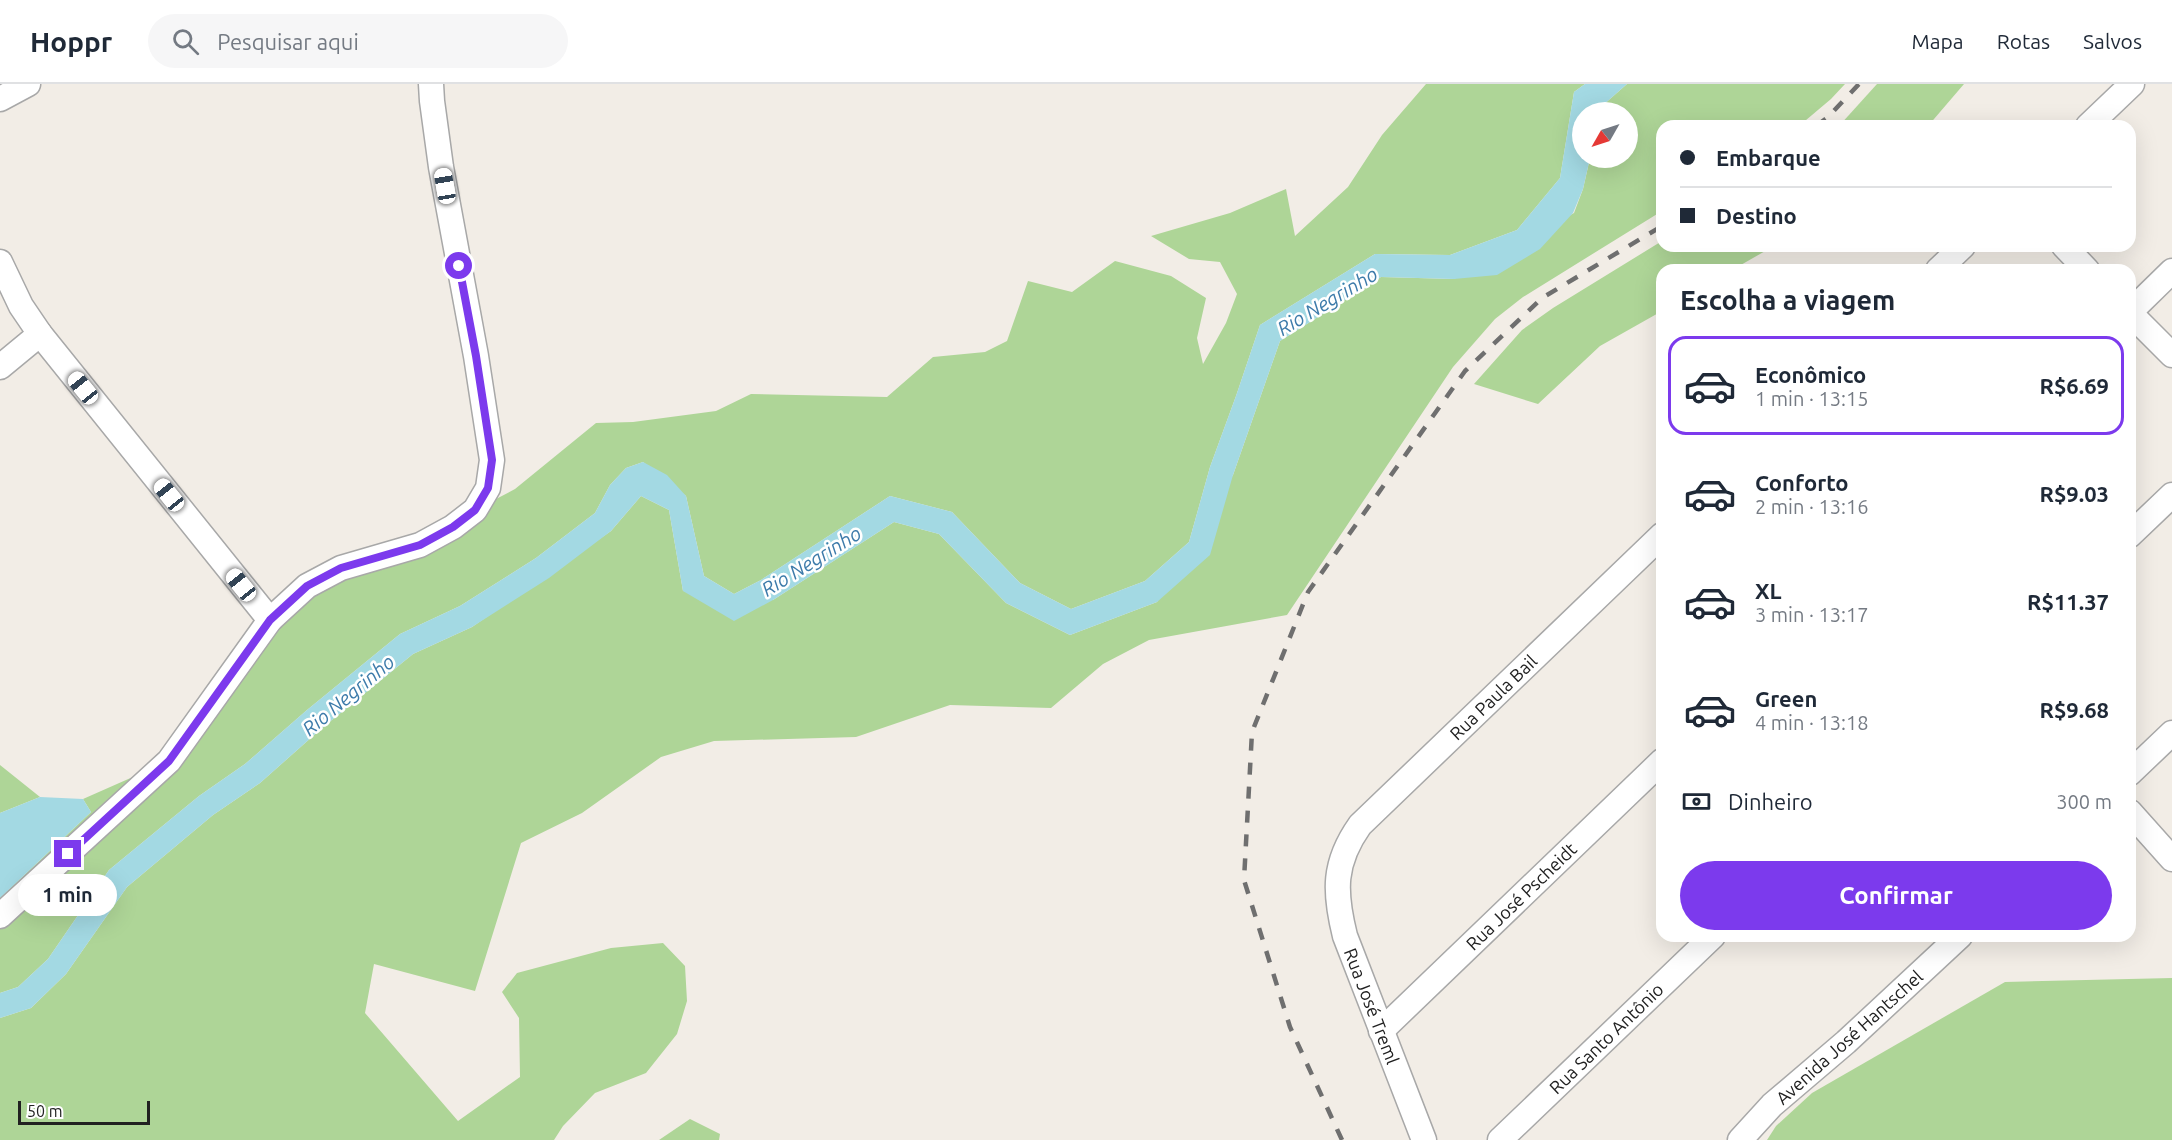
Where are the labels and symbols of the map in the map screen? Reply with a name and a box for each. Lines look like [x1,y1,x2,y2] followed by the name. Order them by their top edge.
[1572,102,1638,168] north arrow
[433,167,457,205] car
[445,252,472,279] route start
[1273,262,1382,340] water label: Rio Negrinho
[65,368,101,408] car
[151,475,187,515] car
[757,521,865,601] water label: Rio Negrinho
[223,565,259,605] car
[297,650,399,740] water label: Rio Negrinho
[1445,650,1541,743] street label: Rua Paula Bail
[1462,838,1580,954] street label: Rua José Pscheidt
[54,840,81,867] route end
[19,875,118,917] callout: 1 min
[1341,945,1403,1067] street label: Rua José Treml
[1772,966,1927,1108] street label: Avenida José Hantschel
[1545,979,1667,1097] street label: Rua Santo Antônio
[18,1098,150,1126] scale bar

